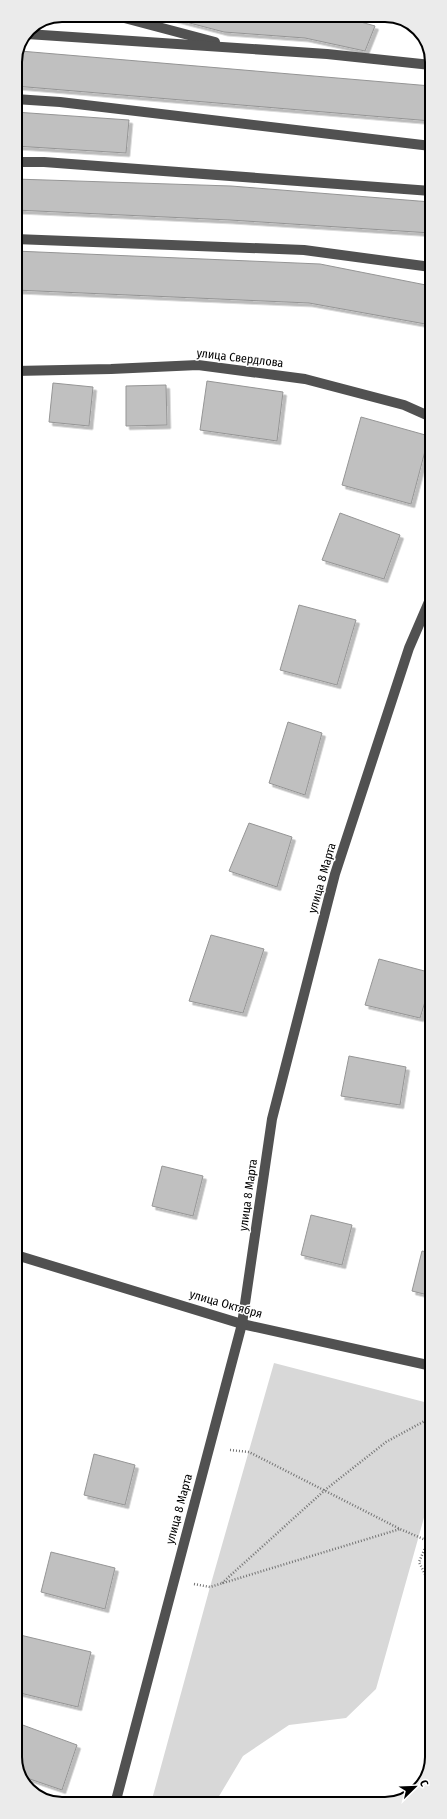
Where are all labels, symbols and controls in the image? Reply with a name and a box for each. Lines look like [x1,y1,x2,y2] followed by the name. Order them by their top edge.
[196,346,284,370] street label: улица Свердлова
[305,841,339,915] street label: улица 8 Марта
[236,1158,260,1232] street label: улица 8 Марта
[188,1287,264,1321] street label: улица Октября
[163,1472,195,1546] street label: улица 8 Марта
[395,1767,435,1807] north arrow
[417,1778,431,1789] text: С

